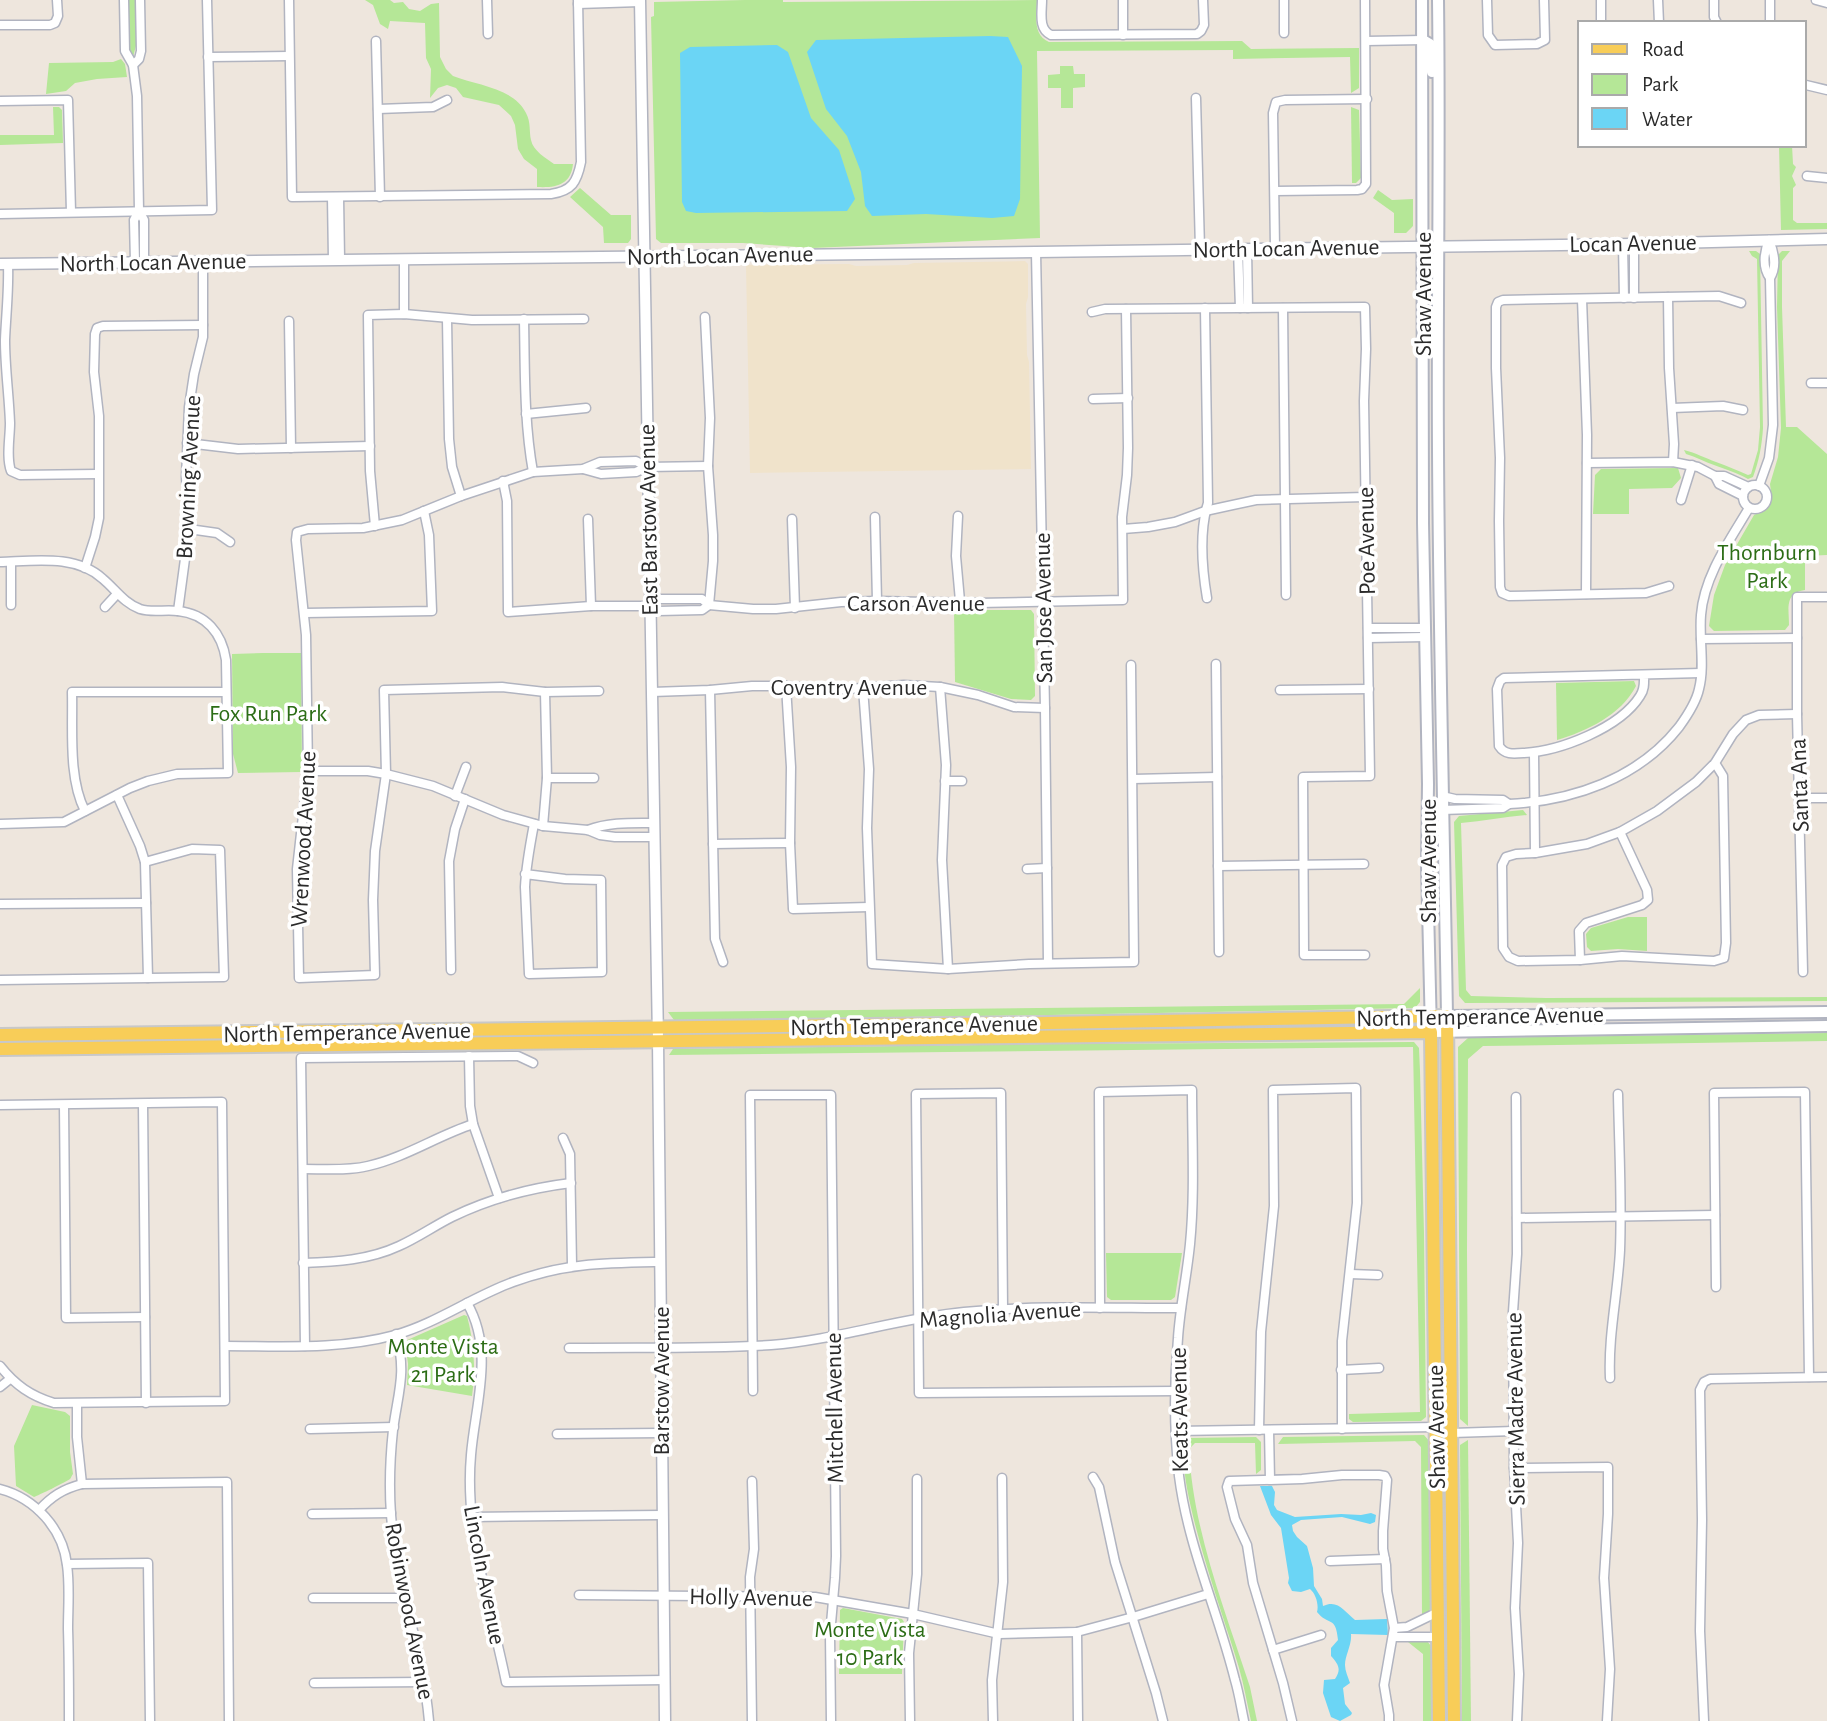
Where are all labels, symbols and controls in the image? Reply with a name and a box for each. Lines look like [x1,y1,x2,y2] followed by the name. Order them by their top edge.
[1578,21,1806,147] legend
[1642,39,1684,60] text: Road
[1642,74,1679,95] text: Park
[1642,109,1692,130] text: Water
[1569,231,1697,257] street label: Locan Avenue
[1412,232,1436,356] street label: Shaw Avenue
[1192,235,1380,263] street label: North Locan Avenue
[626,242,814,270] street label: North Locan Avenue
[59,249,247,277] street label: North Locan Avenue
[173,394,205,560] street label: Browning Avenue
[635,424,663,616] street label: East Barstow Avenue
[1354,487,1380,595] street label: Poe Avenue
[1031,532,1057,684] street label: San Jose Avenue
[1717,541,1817,593] park label: Thornburn Park
[847,592,985,616] street label: Carson Avenue
[771,676,927,700] street label: Coventry Avenue
[209,702,327,726] park label: Fox Run Park
[1786,738,1814,832] street label: Santa Ana
[287,750,321,928] street label: Wrenwood Avenue
[1417,799,1441,923] street label: Shaw Avenue
[1356,1003,1604,1031] street label: North Temperance Avenue
[790,1012,1038,1040] street label: North Temperance Avenue
[223,1019,471,1047] street label: North Temperance Avenue
[918,1297,1082,1333] street label: Magnolia Avenue
[650,1306,674,1456] street label: Barstow Avenue
[1502,1312,1530,1506] street label: Sierra Madre Avenue
[822,1332,848,1483] street label: Mitchell Avenue
[387,1335,499,1387] park label: Monte Vista 21 Park
[1167,1347,1193,1473] street label: Keats Avenue
[1424,1365,1450,1489] street label: Shaw Avenue
[459,1503,509,1647] street label: Lincoln Avenue
[380,1521,438,1702] street label: Robinwood Avenue
[689,1585,813,1611] street label: Holly Avenue
[814,1618,926,1670] park label: Monte Vista 10 Park

